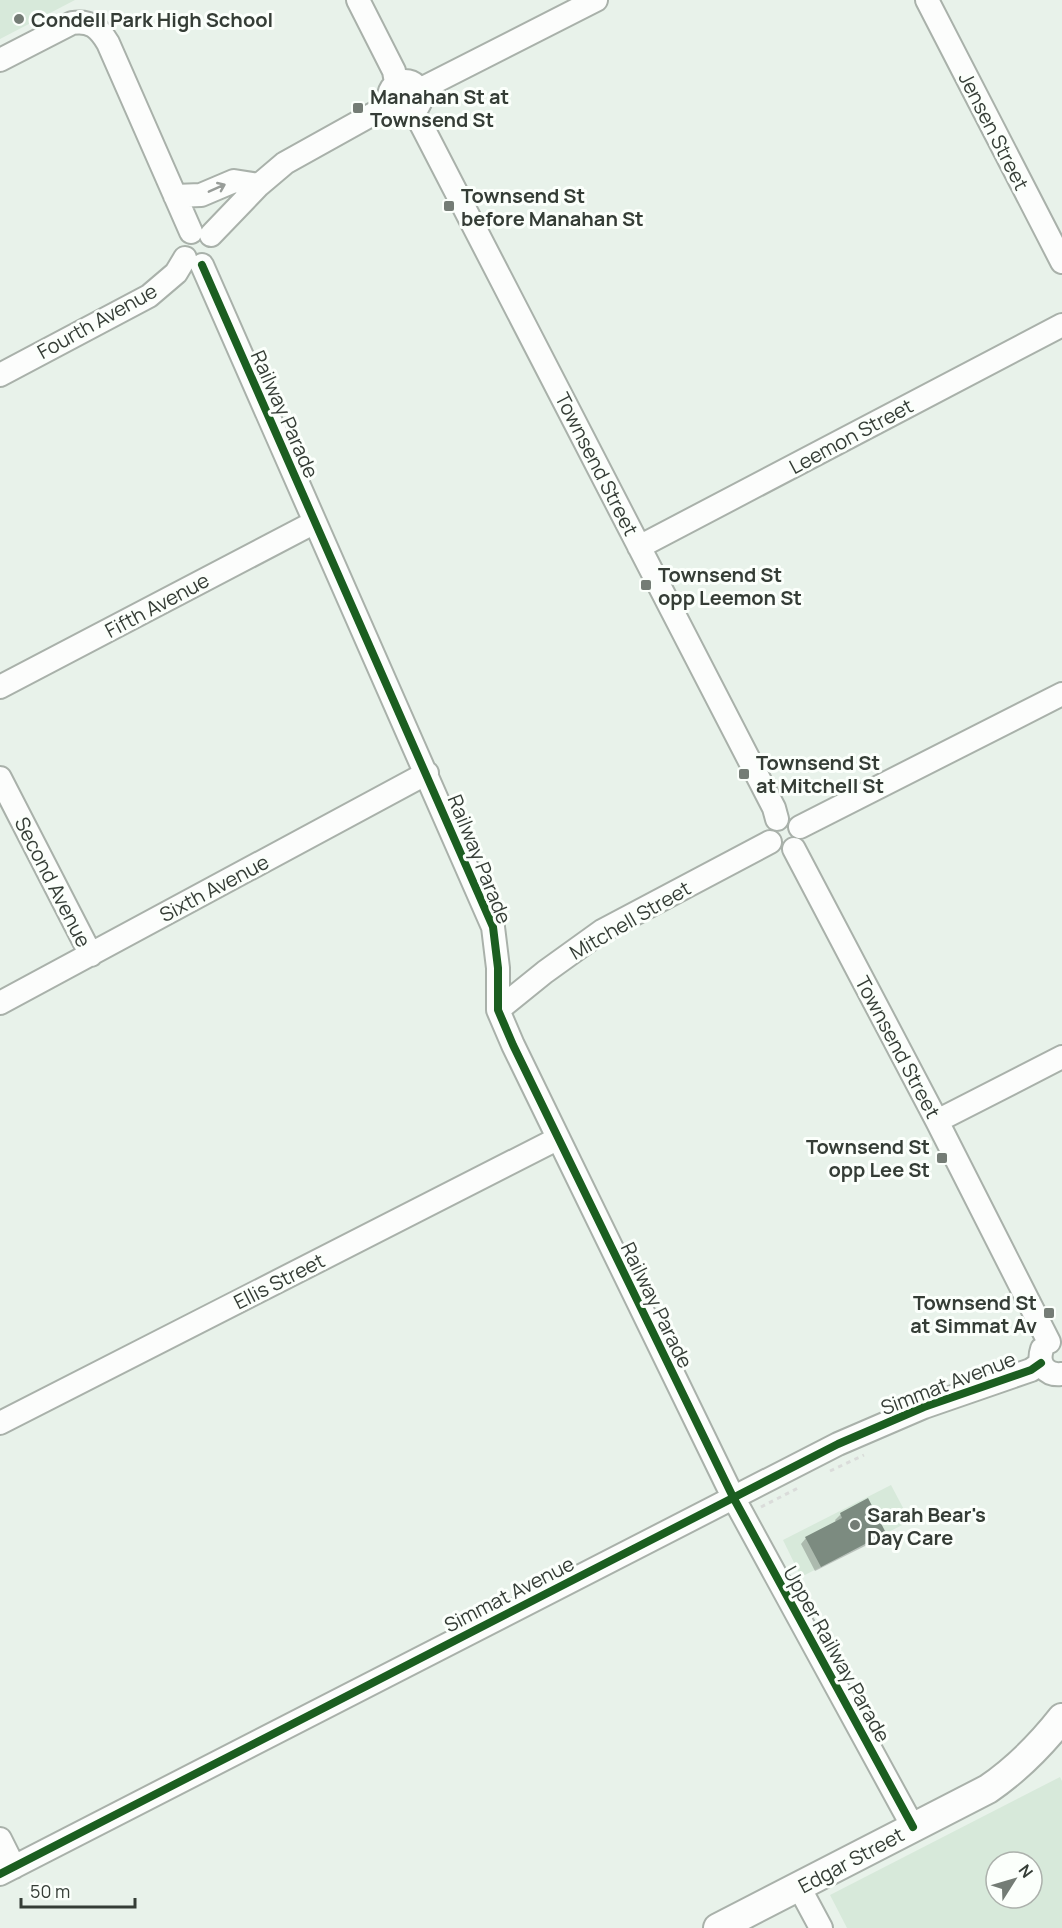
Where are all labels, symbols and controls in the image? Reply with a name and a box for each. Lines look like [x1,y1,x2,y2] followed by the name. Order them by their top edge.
[31,6,273,33] place label: Condell Park High School
[12,12,26,26] marker: Condell Park High School
[953,67,1035,195] street label: Jensen Street
[370,83,509,133] place label: Manahan St at Townsend St
[351,101,365,115] marker: Manahan St at Townsend St
[208,182,226,193] one-way arrow
[461,182,644,232] place label: Townsend St before Manahan St
[442,199,456,213] marker: Townsend St before Manahan St
[32,277,162,365] street label: Fourth Avenue
[245,346,325,482] street label: Railway Parade
[549,388,645,540] street label: Townsend Street
[784,392,918,480] street label: Leemon Street
[658,561,802,611] place label: Townsend St opp Leemon St
[100,566,214,644] street label: Fifth Avenue
[639,578,653,592] marker: Townsend St opp Leemon St
[756,749,884,799] place label: Townsend St at Mitchell St
[737,767,751,781] marker: Townsend St at Mitchell St
[442,790,518,928] street label: Railway Parade
[9,812,97,952] street label: Second Avenue
[155,848,273,928] street label: Sixth Avenue
[564,874,696,966] street label: Mitchell Street
[849,971,947,1123] street label: Townsend Street
[806,1133,930,1183] place label: Townsend St opp Lee St
[935,1151,949,1165] marker: Townsend St opp Lee St
[615,1237,699,1373] street label: Railway Parade
[229,1247,329,1315] street label: Ellis Street
[910,1289,1037,1339] place label: Townsend St at Simmat Av
[1042,1306,1056,1320] marker: Townsend St at Simmat Av
[877,1345,1019,1421] street label: Simmat Avenue
[867,1501,986,1551] place label: Sarah Bear's Day Care
[848,1518,862,1532] marker: Sarah Bear's Day Care
[439,1550,579,1638] street label: Simmat Avenue
[777,1561,897,1747] street label: Upper Railway Parade
[793,1821,909,1899] street label: Edgar Street
[984,1850,1044,1910] north arrow
[1014,1860,1038,1882] text: N
[21,1871,135,1909] scale bar
[30,1879,70,1903] text: 50 m

